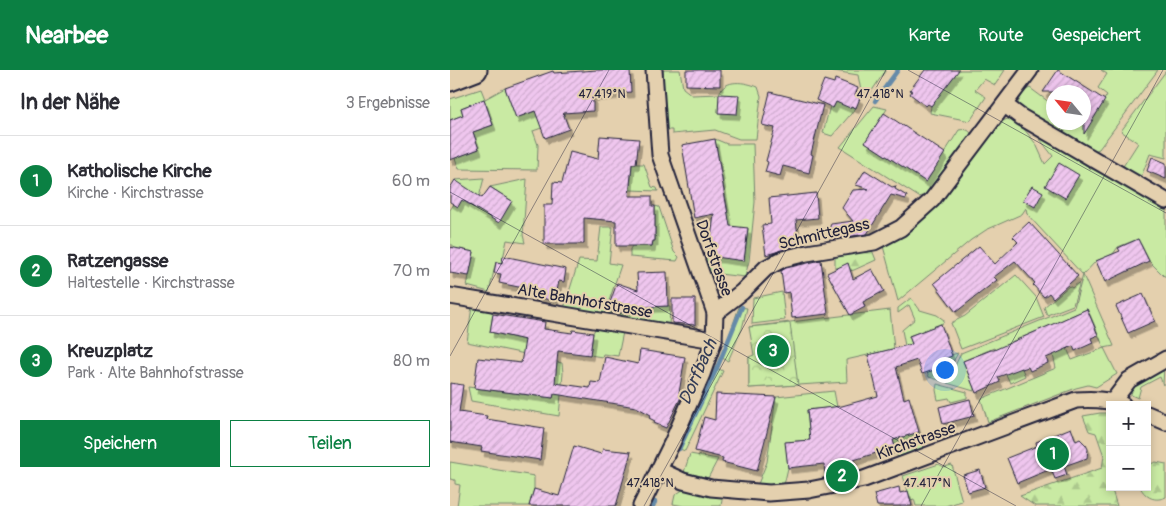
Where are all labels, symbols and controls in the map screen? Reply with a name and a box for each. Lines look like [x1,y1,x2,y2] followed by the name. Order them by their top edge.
[25,21,108,50] text: Nearbee
[908,24,950,47] text: Karte
[978,24,1023,47] text: Route
[1051,24,1141,47] text: Gespeichert
[1046,85,1091,130] north arrow
[578,87,626,102] text: 47.419°N
[856,87,904,102] text: 47.418°N
[20,89,120,116] text: In der Nähe
[346,93,430,113] text: 3 Ergebnisse
[67,159,212,183] text: Katholische Kirche
[33,171,39,191] text: 1
[392,171,430,191] text: 60 m
[67,183,204,203] text: Kirche · Kirchstrasse
[777,214,871,254] street label: Schmittegass
[691,217,737,299] street label: Dorfstrasse
[67,249,168,273] text: Ratzengasse
[32,261,40,281] text: 2
[393,261,430,281] text: 70 m
[67,273,235,293] text: Haltestelle · Kirchstrasse
[516,279,654,323] street label: Alte Bahnhofstrasse
[757,332,789,370] pin: 3
[673,334,723,408] water label: Dorfbach
[67,339,153,363] text: Kreuzplatz
[32,351,40,371] text: 3
[393,351,430,371] text: 80 m
[932,357,958,383] your location
[67,363,244,383] text: Park · Alte Bahnhofstrasse
[1106,401,1151,491] map controls
[1106,401,1151,446] button: +
[874,417,958,465] street label: Kirchstrasse
[20,420,220,467] button: Speichern
[230,420,430,467] button: Teilen
[1037,435,1069,473] pin: 1
[1106,446,1151,491] button: −
[826,457,858,495] pin: 2
[626,476,674,491] text: 47.418°N
[903,476,951,491] text: 47.417°N

